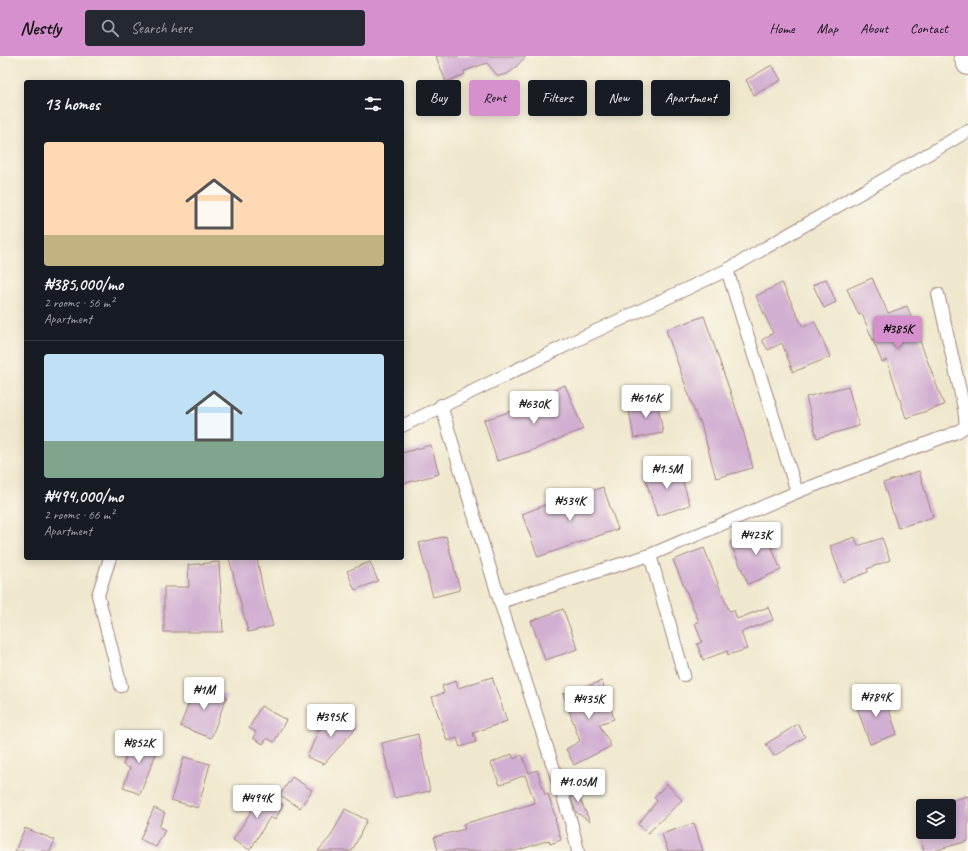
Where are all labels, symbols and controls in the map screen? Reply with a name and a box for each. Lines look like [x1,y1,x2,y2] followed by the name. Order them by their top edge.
[85,10,365,46] search box
[20,16,61,40] text: Nestly
[99,17,121,39] icon: search
[131,19,192,38] text: Search here
[769,20,795,37] text: Home
[817,20,838,37] text: Map
[860,20,888,37] text: About
[910,20,948,37] text: Contact
[416,80,461,116] chip: Buy
[469,80,520,116] chip: Rent
[528,80,587,116] chip: Filters
[595,80,643,116] chip: New
[651,80,730,116] chip: Apartment
[362,93,384,115] icon: filters
[44,94,100,115] text: 13 homes
[178,168,250,240] icon: home
[44,274,123,295] text: ₦385,000/mo
[44,295,114,311] text: 2 rooms · 56 m²
[44,311,92,327] text: Apartment
[870,316,926,350] pin: ₦385K
[883,321,913,337] text: ₦385K
[178,380,250,452] icon: home
[618,385,674,419] pin: ₦616K
[630,390,662,406] text: ₦616K
[506,391,562,425] pin: ₦630K
[519,396,549,412] text: ₦630K
[639,456,695,490] pin: ₦1.5M
[652,461,682,477] text: ₦1.5M
[44,486,123,507] text: ₦494,000/mo
[542,488,598,522] pin: ₦534K
[555,493,585,509] text: ₦534K
[44,507,114,523] text: 2 rooms · 66 m²
[728,522,784,556] pin: ₦423K
[44,523,92,539] text: Apartment
[741,527,771,543] text: ₦423K
[185,677,223,711] pin: ₦1M
[193,682,215,698] text: ₦1M
[848,684,904,718] pin: ₦784K
[561,686,617,720] pin: ₦435K
[861,689,891,705] text: ₦784K
[574,691,604,707] text: ₦435K
[303,704,359,738] pin: ₦395K
[316,709,346,725] text: ₦395K
[111,730,167,764] pin: ₦852K
[124,735,154,751] text: ₦852K
[545,769,611,803] pin: ₦1.05M
[560,774,596,790] text: ₦1.05M
[229,785,285,819] pin: ₦494K
[242,790,272,806] text: ₦494K
[916,799,956,839] map controls
[916,799,956,839] button: layers

